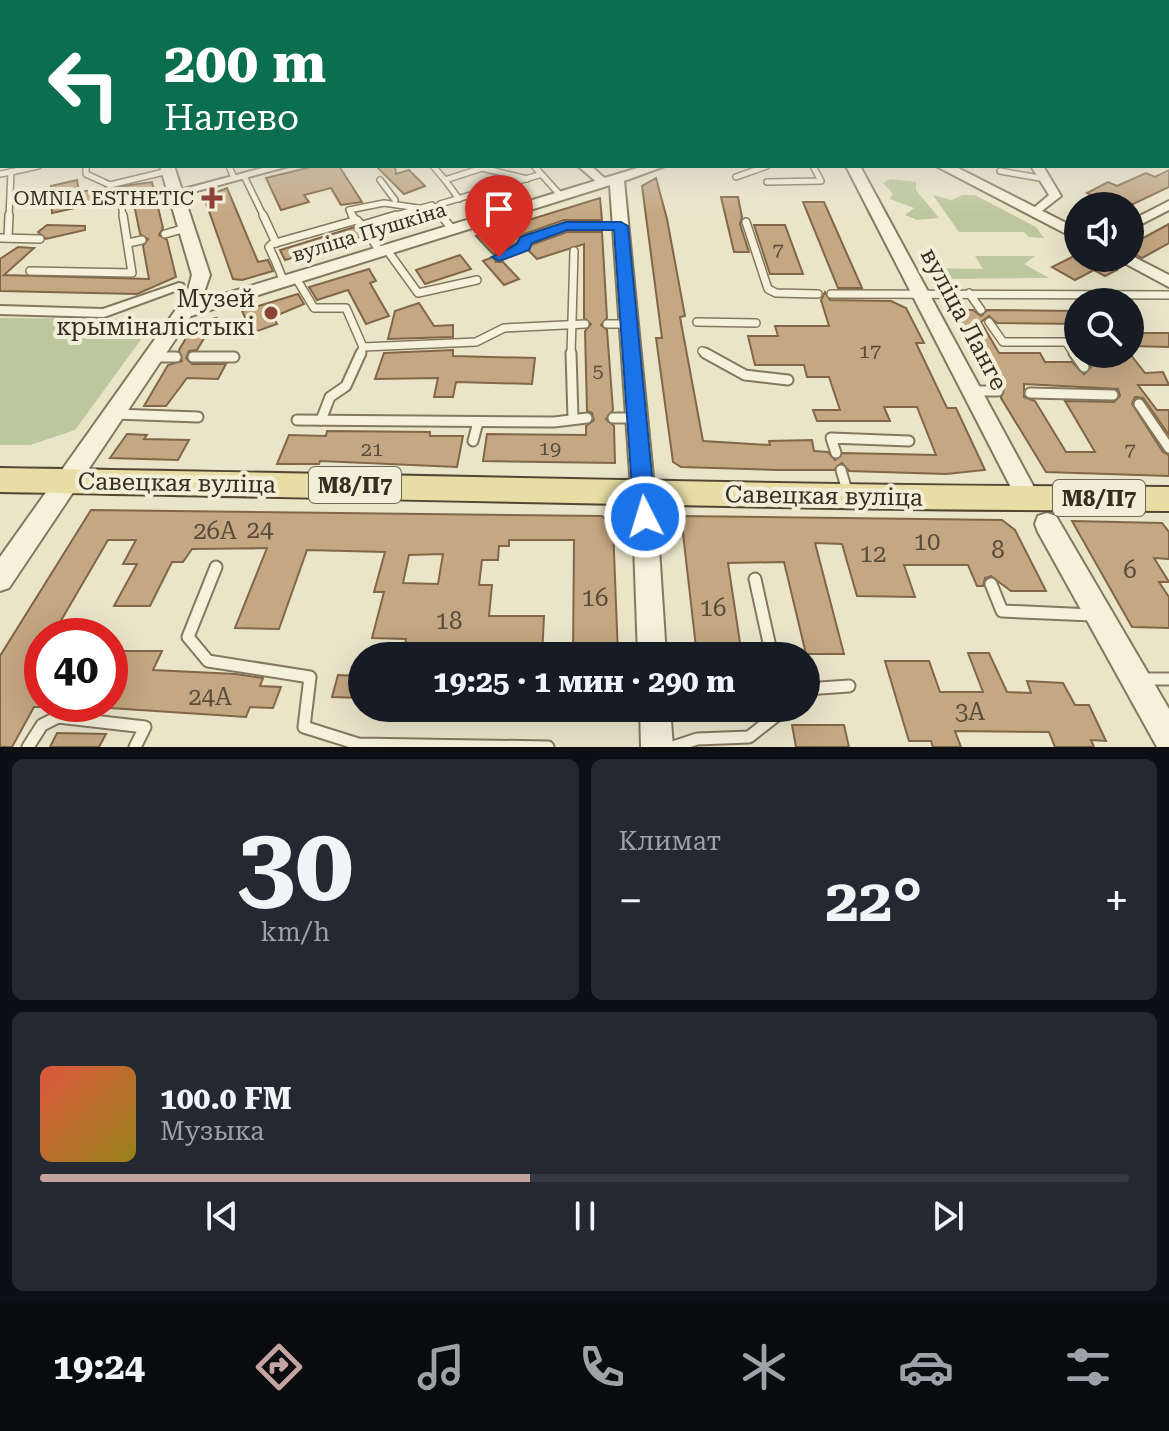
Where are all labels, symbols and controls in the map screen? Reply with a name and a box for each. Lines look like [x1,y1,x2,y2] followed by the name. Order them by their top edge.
[164,30,326,96] text: 200 m
[32,32,136,136] icon: left
[164,97,299,139] text: Налево
[465,175,533,257] pin
[14,186,194,210] place label: OMNIA ESTHETIC
[201,187,223,209] marker: OMNIA ESTHETIC
[477,187,521,231] icon: arrive
[1064,192,1144,368] map controls
[1064,192,1144,272] button: sound
[289,197,449,267] street label: вуліца Пушкіна
[772,238,784,262] house number: 7
[915,243,1013,395] street label: вуліца Ланге
[56,285,255,341] place label: Музей крыміналістыкі
[1064,288,1144,368] button: search
[262,304,280,322] marker: Музей крыміналістыкі
[859,339,881,363] house number: 17
[592,358,604,382] house number: 5
[539,436,561,460] house number: 19
[361,437,383,461] house number: 21
[1124,438,1136,462] house number: 7
[78,467,276,499] street label: Савецкая вуліца
[309,467,401,503] road number: М8/П7
[603,475,687,559] position arrow
[725,480,923,512] street label: Савецкая вуліца
[1053,480,1145,516] road number: М8/П7
[247,516,274,544] house number: 24
[193,517,237,545] house number: 26А
[914,528,940,556] house number: 10
[991,536,1005,564] house number: 8
[860,540,886,568] house number: 12
[1123,556,1137,584] house number: 6
[582,584,608,612] house number: 16
[700,594,726,622] house number: 16
[436,607,462,635] house number: 18
[24,618,128,722] speed limit sign: 40
[433,664,735,699] text: 19:25 · 1 мин · 290 m
[188,683,232,711] house number: 24А
[955,698,985,726] house number: 3А
[237,804,353,925] text: 30
[619,826,721,856] text: Климат
[825,865,922,936] text: 22°
[619,875,643,927] text: −
[1104,875,1129,927] text: +
[260,917,330,947] text: km/h
[160,1081,292,1116] text: 100.0 FM
[160,1116,264,1146] text: Музыка
[200,1194,244,1238] icon: previous
[563,1194,607,1238] icon: pause
[926,1194,970,1238] icon: next
[251,1339,307,1395] icon: directions
[413,1339,469,1395] icon: music
[574,1339,630,1395] icon: phone
[736,1339,792,1395] icon: climate
[898,1339,954,1395] icon: car
[1060,1339,1116,1395] icon: filters
[53,1346,145,1388] text: 19:24

